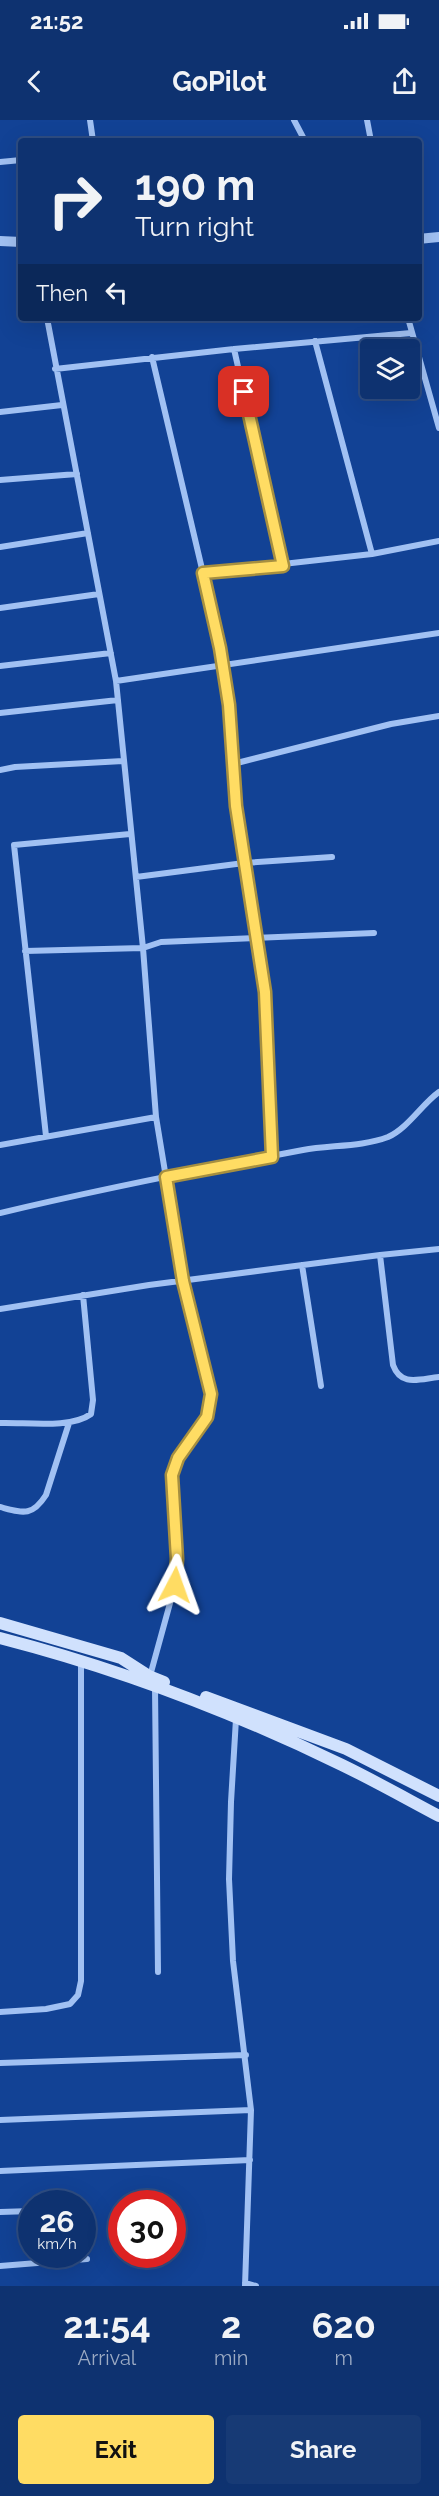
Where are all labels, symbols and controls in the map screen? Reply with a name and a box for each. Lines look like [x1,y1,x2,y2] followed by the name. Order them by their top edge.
[30,8,83,34] text: 21:52
[18,65,51,98] icon: back
[388,65,421,98] icon: share
[172,66,267,97] text: GoPilot
[135,161,255,210] text: 190 m
[36,162,114,240] icon: right
[135,211,254,242] text: Turn right
[100,276,133,309] icon: left
[36,280,88,306] text: Then
[360,339,420,399] map controls
[360,339,420,399] button: layers
[218,366,269,417] pin
[227,375,260,408] icon: arrive
[143,1553,207,1617] position arrow
[108,2190,186,2268] speed limit sign: 30
[39,2204,75,2239] text: 26
[37,2235,77,2253] text: km/h
[63,2304,151,2346] text: 21:54
[221,2304,241,2346] text: 2
[312,2304,376,2346] text: 620
[78,2346,136,2370] text: Arrival
[214,2346,248,2370] text: min
[334,2346,353,2370] text: m
[18,2415,214,2484] button: Exit
[226,2415,421,2484] button: Share

